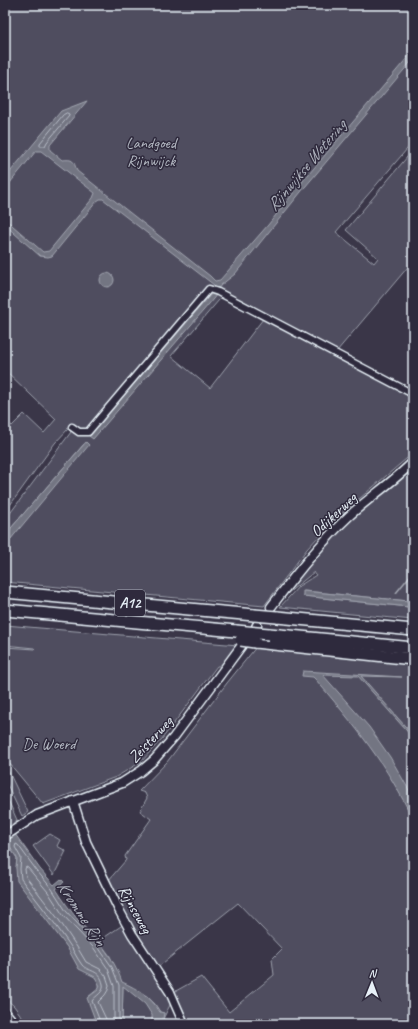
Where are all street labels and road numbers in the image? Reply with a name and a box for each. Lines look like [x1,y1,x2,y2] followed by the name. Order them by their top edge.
[306,487,362,541] street label: Odijkerweg
[115,590,145,616] road number: A12
[124,711,178,767] street label: Zeisterweg
[114,882,157,938] street label: Rijnseweg

